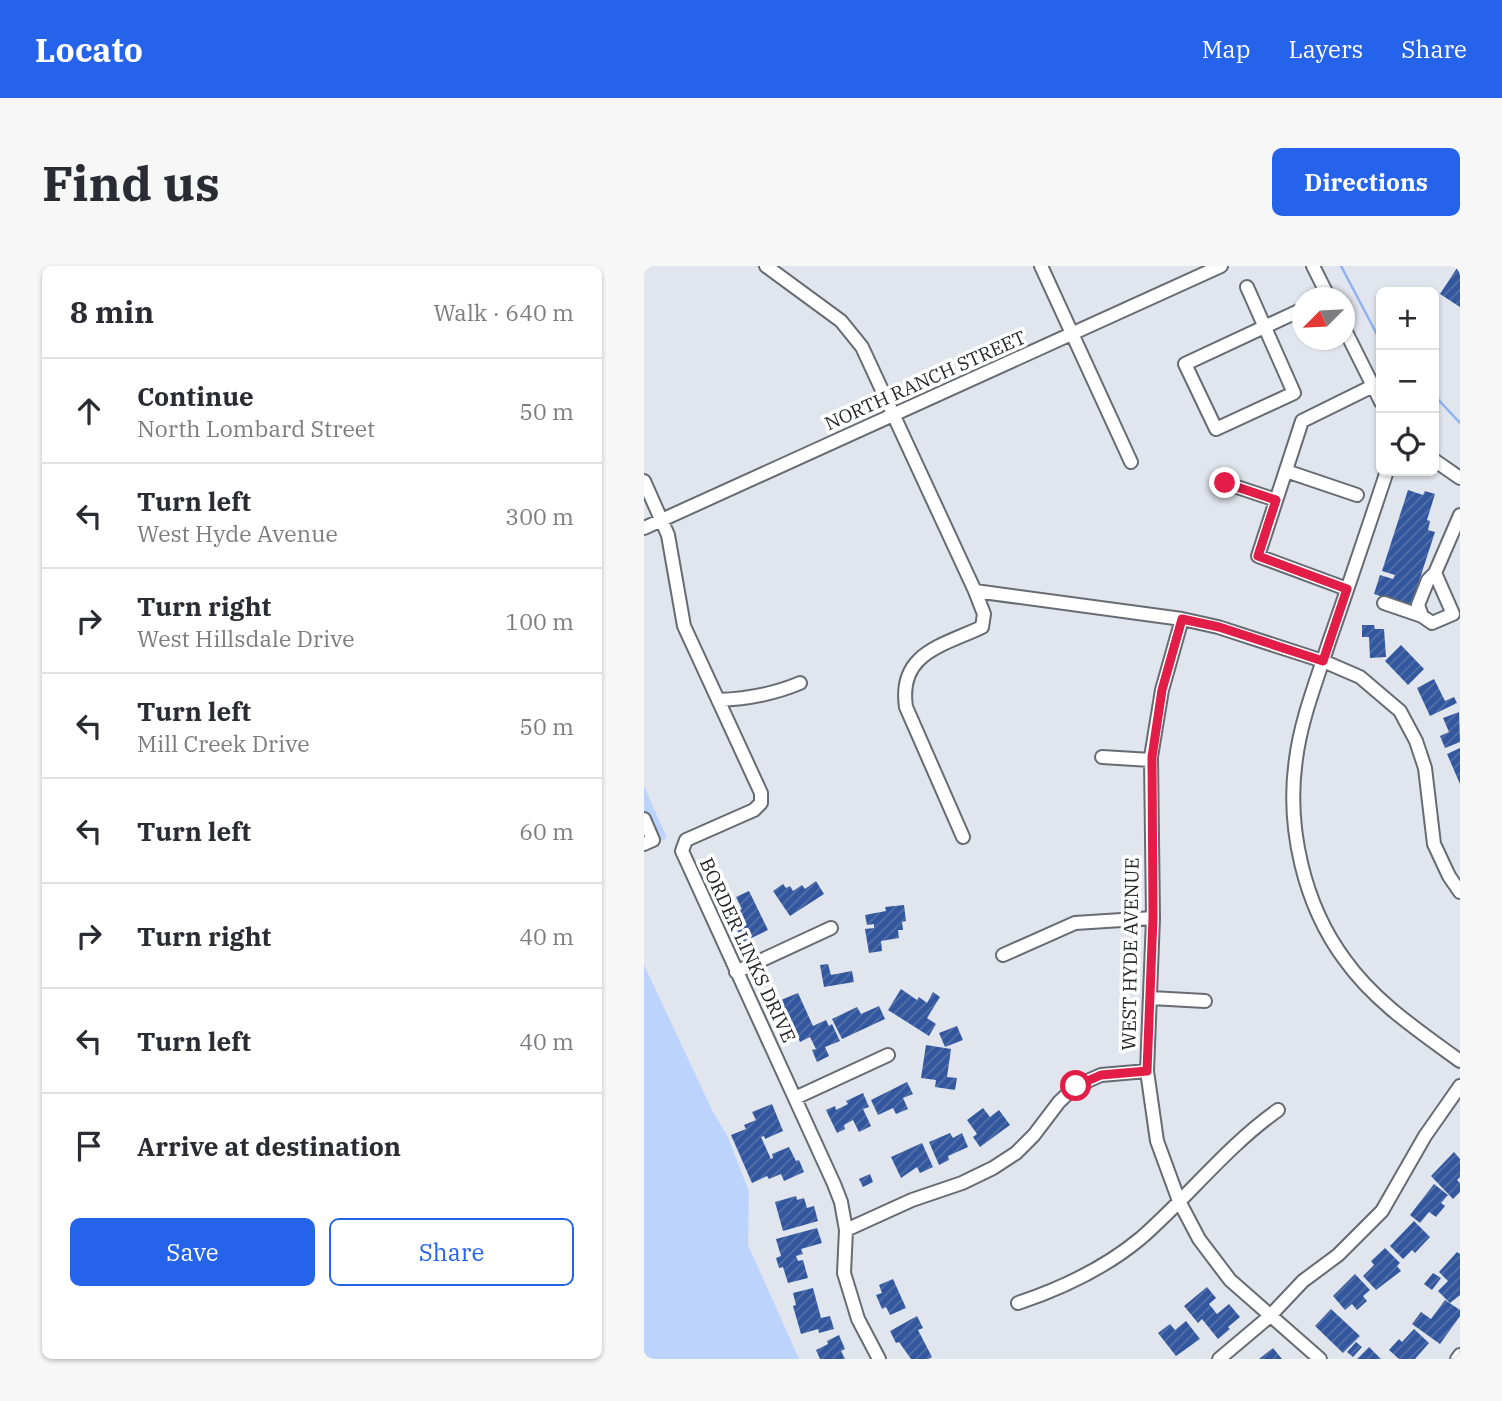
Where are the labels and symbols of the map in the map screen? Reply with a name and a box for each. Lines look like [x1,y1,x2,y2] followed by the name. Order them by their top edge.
[1292,287,1355,350] north arrow
[821,325,1029,435] street label: NORTH RANCH STREET
[1209,467,1240,498] route end
[695,854,801,1046] street label: BORDER LINKS DRIVE
[1116,857,1144,1051] street label: WEST HYDE AVENUE
[1060,1070,1091,1101] route start

